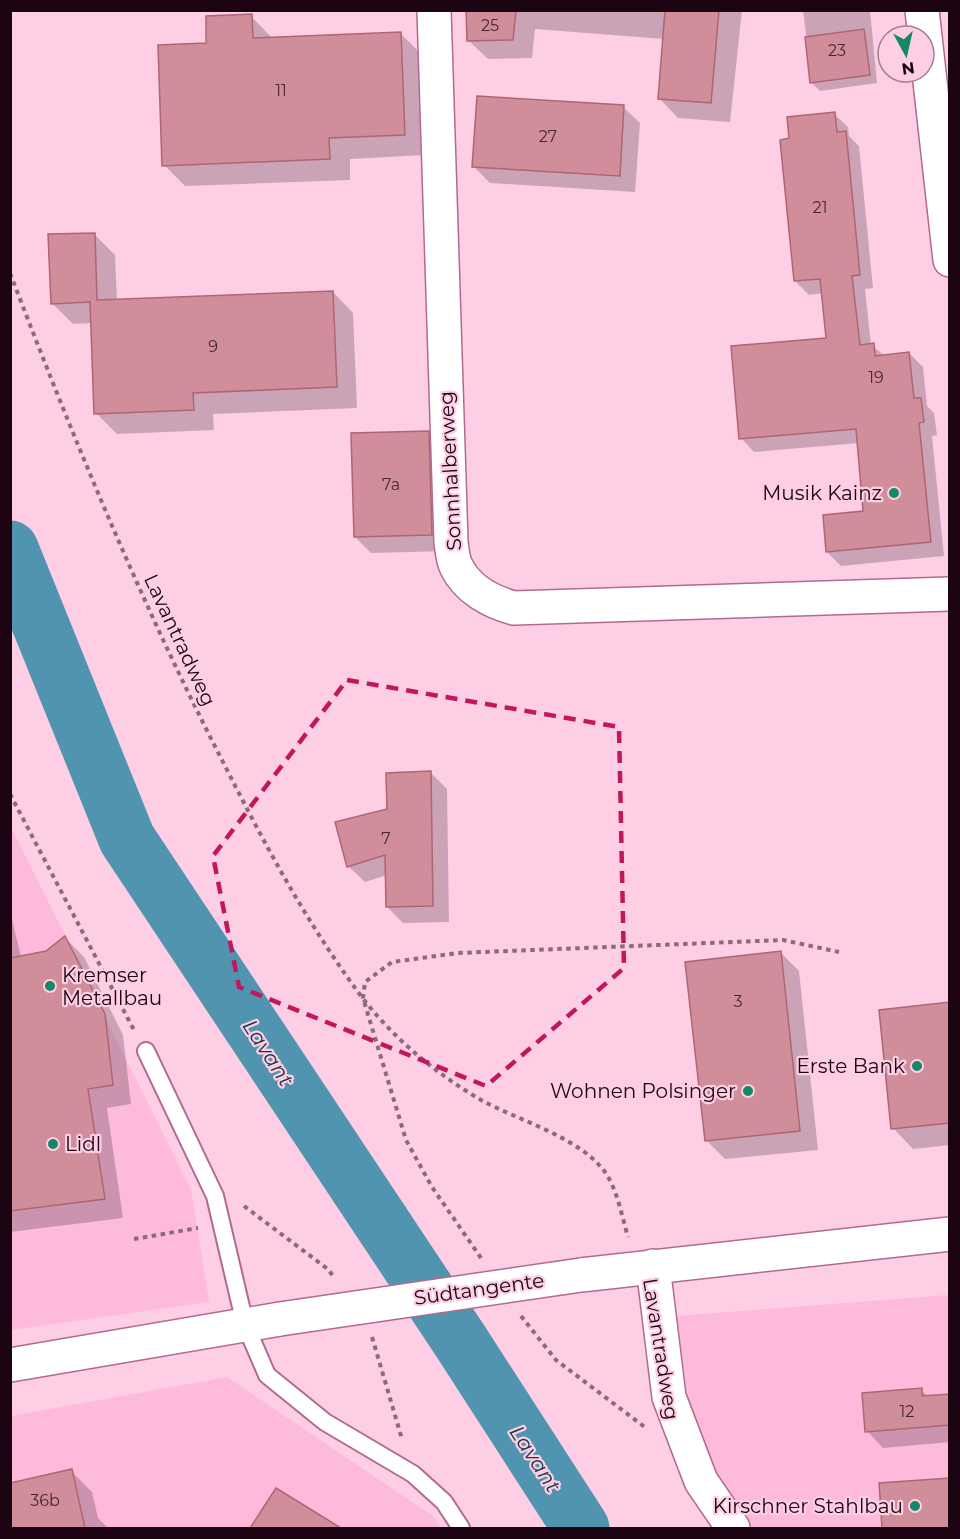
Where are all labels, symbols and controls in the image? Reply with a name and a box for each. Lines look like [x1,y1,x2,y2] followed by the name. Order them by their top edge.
[481,16,499,35] house number: 25
[876,24,936,84] north arrow
[828,41,846,60] house number: 23
[900,58,916,79] text: N
[275,81,287,100] house number: 11
[539,127,557,146] house number: 27
[813,198,827,217] house number: 21
[208,337,218,356] house number: 9
[868,368,884,387] house number: 19
[434,391,466,551] street label: Sonnhalberweg
[382,475,400,494] house number: 7a
[762,481,882,505] place label: Musik Kainz
[887,486,901,500] marker: Musik Kainz
[139,570,221,710] street label: Lavantradweg
[381,829,391,848] house number: 7
[62,963,162,1010] place label: Kremser Metallbau
[43,979,57,993] marker: Kremser Metallbau
[733,992,743,1011] house number: 3
[238,1015,299,1091] water label: Lavant
[796,1054,905,1078] place label: Erste Bank
[910,1059,924,1073] marker: Erste Bank
[550,1079,736,1103] place label: Wohnen Polsinger
[741,1084,755,1098] marker: Wohnen Polsinger
[65,1132,101,1156] place label: Lidl
[46,1137,60,1151] marker: Lidl
[412,1268,546,1310] street label: Südtangente
[638,1277,684,1421] street label: Lavantradweg
[900,1402,914,1421] house number: 12
[505,1421,566,1497] water label: Lavant
[30,1491,60,1510] house number: 36b
[713,1494,903,1518] place label: Kirschner Stahlbau
[908,1499,922,1513] marker: Kirschner Stahlbau

